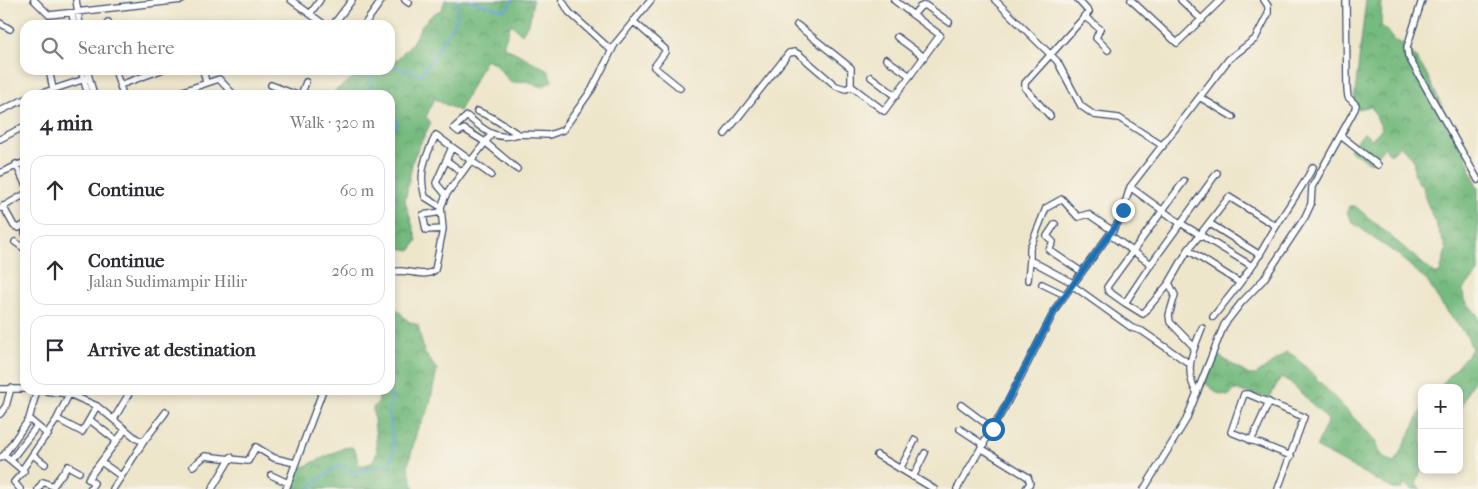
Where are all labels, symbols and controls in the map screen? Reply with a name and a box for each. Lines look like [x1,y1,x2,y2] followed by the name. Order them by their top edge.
[20,20,395,75] search box
[38,34,66,62] icon: search
[78,37,174,59] text: Search here
[40,111,93,135] text: 4 min
[290,113,375,132] text: Walk · 320 m
[41,176,69,204] icon: ahead
[88,179,164,201] text: Continue
[340,181,374,200] text: 60 m
[1112,199,1135,222] route end
[88,250,164,272] text: Continue
[41,256,69,284] icon: ahead
[332,261,374,280] text: 260 m
[88,272,247,291] text: Jalan Sudimampir Hilir
[41,336,69,364] icon: arrive
[88,339,256,361] text: Arrive at destination
[1418,384,1463,474] map controls
[1418,384,1463,429] button: +
[982,418,1005,441] route start
[1418,429,1463,474] button: −

